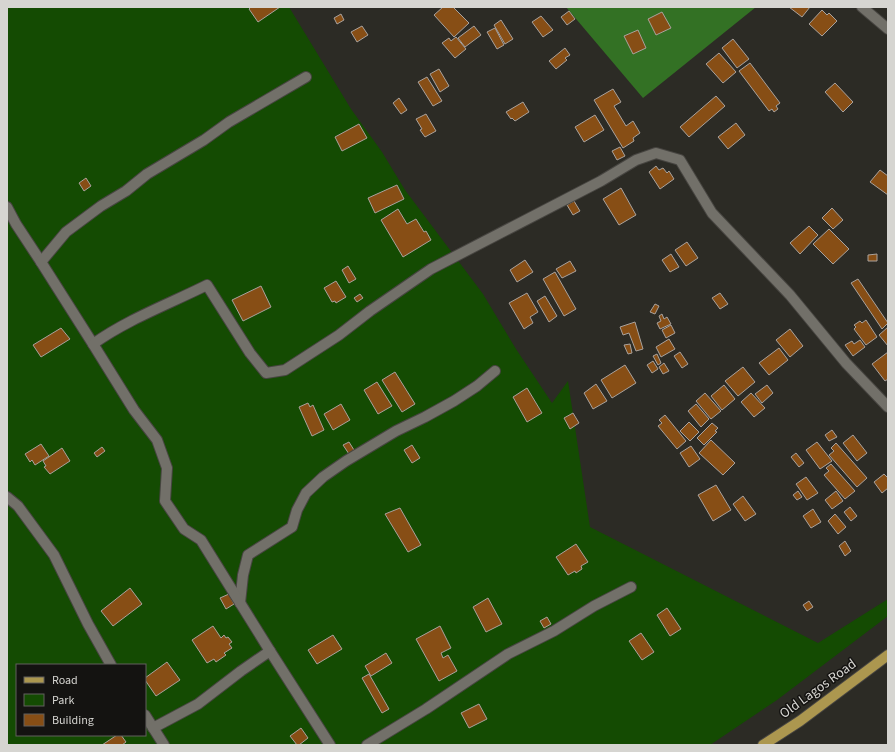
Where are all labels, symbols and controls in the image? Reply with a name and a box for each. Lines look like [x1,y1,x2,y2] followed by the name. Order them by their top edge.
[776,654,860,724] street label: Old Lagos Road
[16,664,146,736] legend
[52,672,78,689] text: Road
[52,692,74,709] text: Park
[52,712,94,729] text: Building

